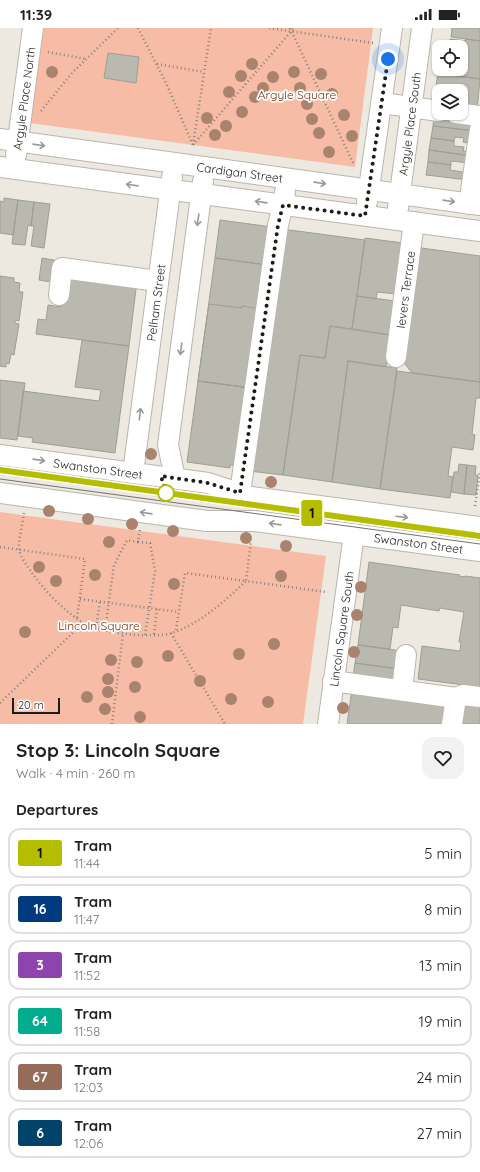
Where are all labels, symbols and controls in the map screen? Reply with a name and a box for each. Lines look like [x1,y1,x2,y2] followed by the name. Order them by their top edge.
[20,5,52,24] text: 11:39
[432,40,468,120] map controls
[432,40,468,76] button: locate
[9,46,38,151] street label: Argyle Place North
[378,49,398,69] your location
[395,71,424,177] street label: Argyle Place South
[432,84,468,120] button: layers
[258,87,336,102] park label: Argyle Square
[32,141,45,149] one-way arrow
[196,159,284,185] street label: Cardigan Street
[313,179,326,187] one-way arrow
[126,181,139,189] one-way arrow
[442,197,455,205] one-way arrow
[255,198,268,206] one-way arrow
[194,213,202,226] one-way arrow
[392,250,418,329] street label: Ievers Terrace
[143,263,168,342] street label: Pelham Street
[177,342,185,355] one-way arrow
[137,408,144,421] one-way arrow
[53,455,144,482] street label: Swanston Street
[32,456,45,464] one-way arrow
[157,484,175,502] unlabelled marker
[299,500,325,526] line badge: 1
[309,504,315,522] text: 1
[140,509,153,517] one-way arrow
[395,513,408,521] one-way arrow
[269,520,282,528] one-way arrow
[373,530,464,556] street label: Swanston Street
[326,570,356,688] street label: Lincoln Square South
[58,618,140,633] park label: Lincoln Square
[12,696,60,715] scale bar
[18,698,44,712] text: 20 m
[422,737,464,779] button: heart
[16,738,220,762] text: Stop 3: Lincoln Square
[16,765,135,781] text: Walk · 4 min · 260 m
[16,800,98,819] text: Departures
[74,836,112,855] text: Tram
[37,844,43,862] text: 1
[424,844,462,863] text: 5 min
[74,855,100,871] text: 11:44
[74,892,112,911] text: Tram
[33,900,47,918] text: 16
[424,900,462,919] text: 8 min
[74,911,99,927] text: 11:47
[74,948,112,967] text: Tram
[36,956,44,974] text: 3
[419,956,462,975] text: 13 min
[74,967,100,983] text: 11:52
[74,1004,112,1023] text: Tram
[32,1012,48,1030] text: 64
[418,1012,462,1031] text: 19 min
[74,1023,100,1039] text: 11:58
[74,1060,112,1079] text: Tram
[32,1068,48,1086] text: 67
[416,1068,462,1087] text: 24 min
[74,1079,103,1095] text: 12:03
[74,1116,112,1135] text: Tram
[36,1124,44,1142] text: 6
[417,1124,462,1143] text: 27 min
[74,1135,103,1151] text: 12:06

